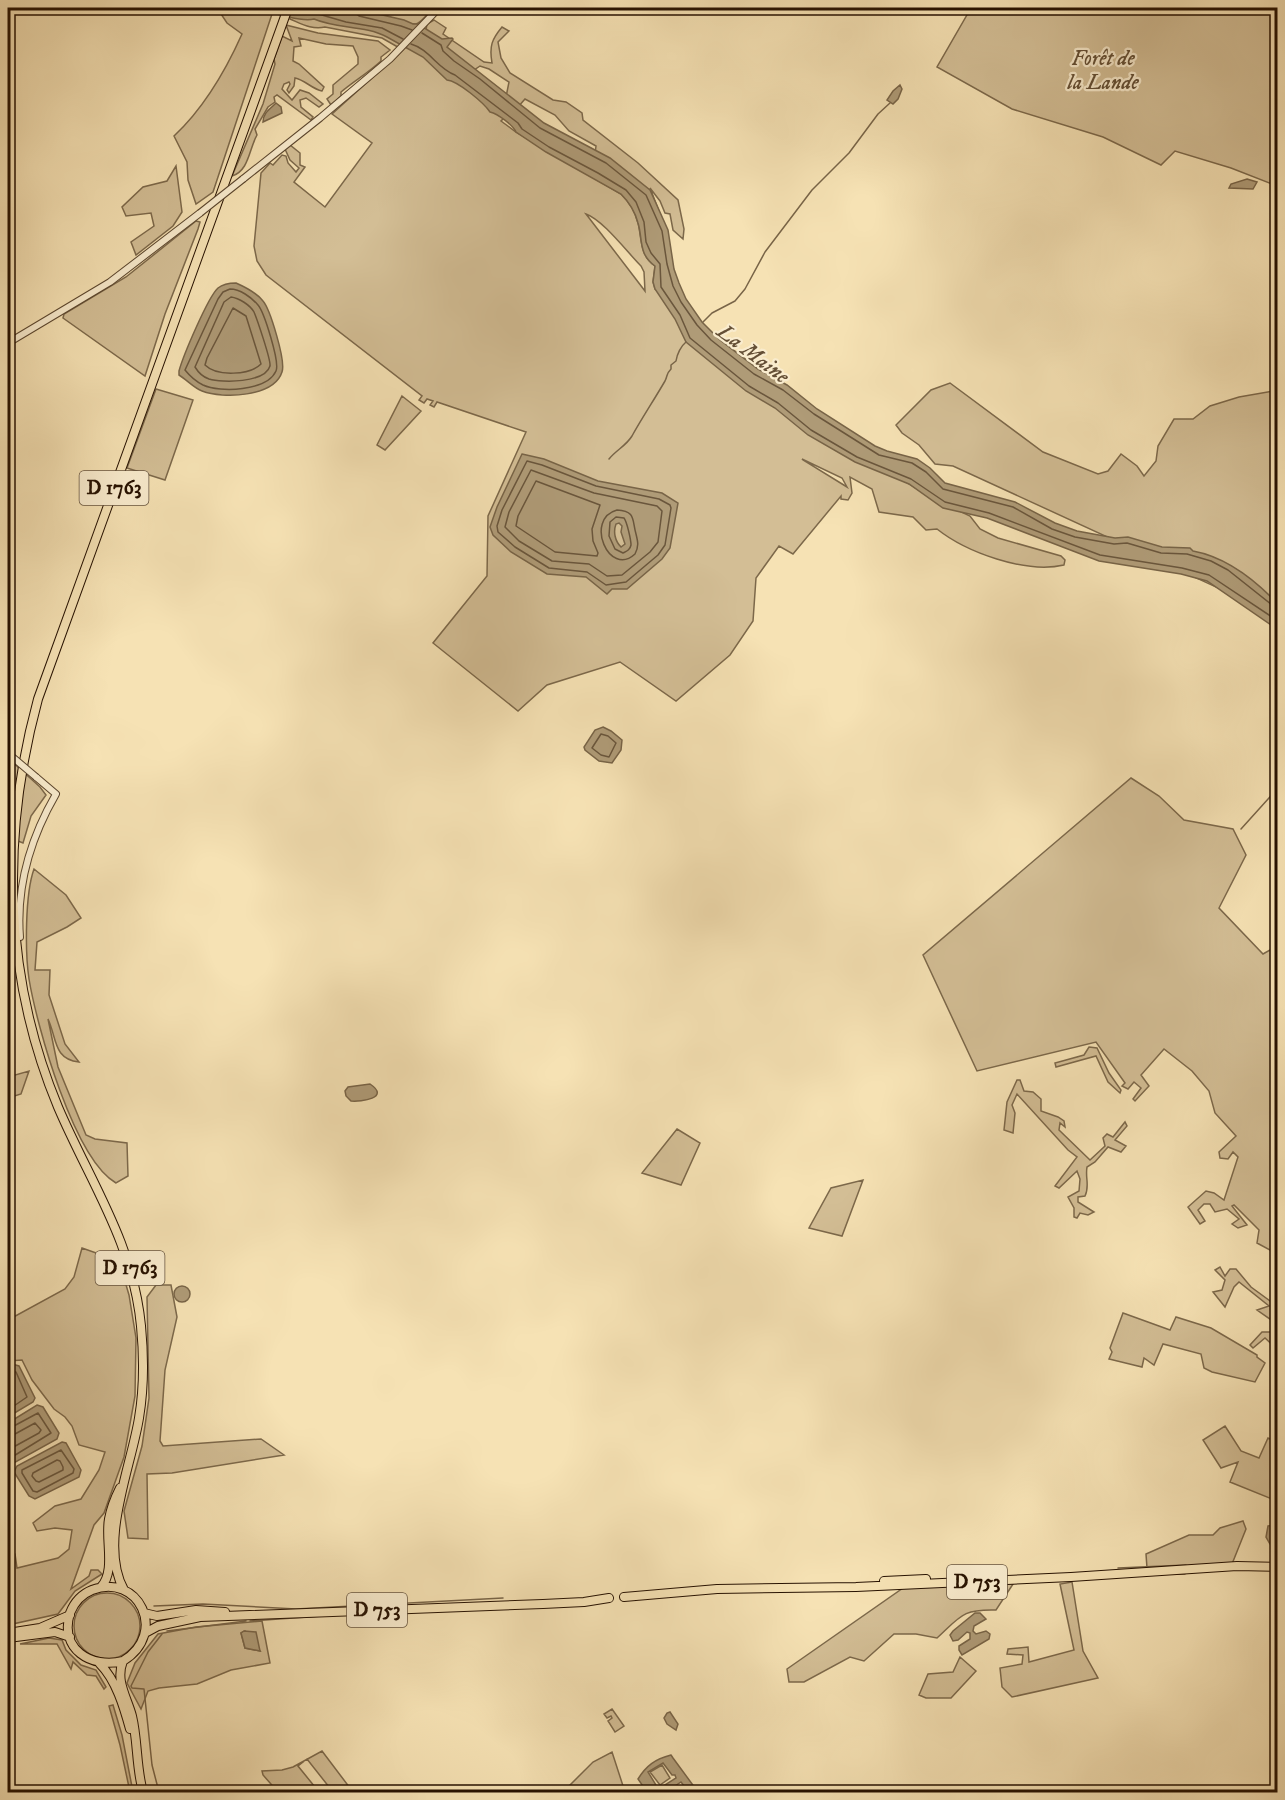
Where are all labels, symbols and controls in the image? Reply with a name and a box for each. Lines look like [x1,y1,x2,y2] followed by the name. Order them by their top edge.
[1066,46,1139,96] park label: Forêt de la Lande
[710,317,795,390] water label: La Maine
[80,471,148,505] road number: D 1763
[96,1251,164,1285] road number: D 1763
[947,1565,1007,1599] road number: D 753
[347,1593,407,1627] road number: D 753

